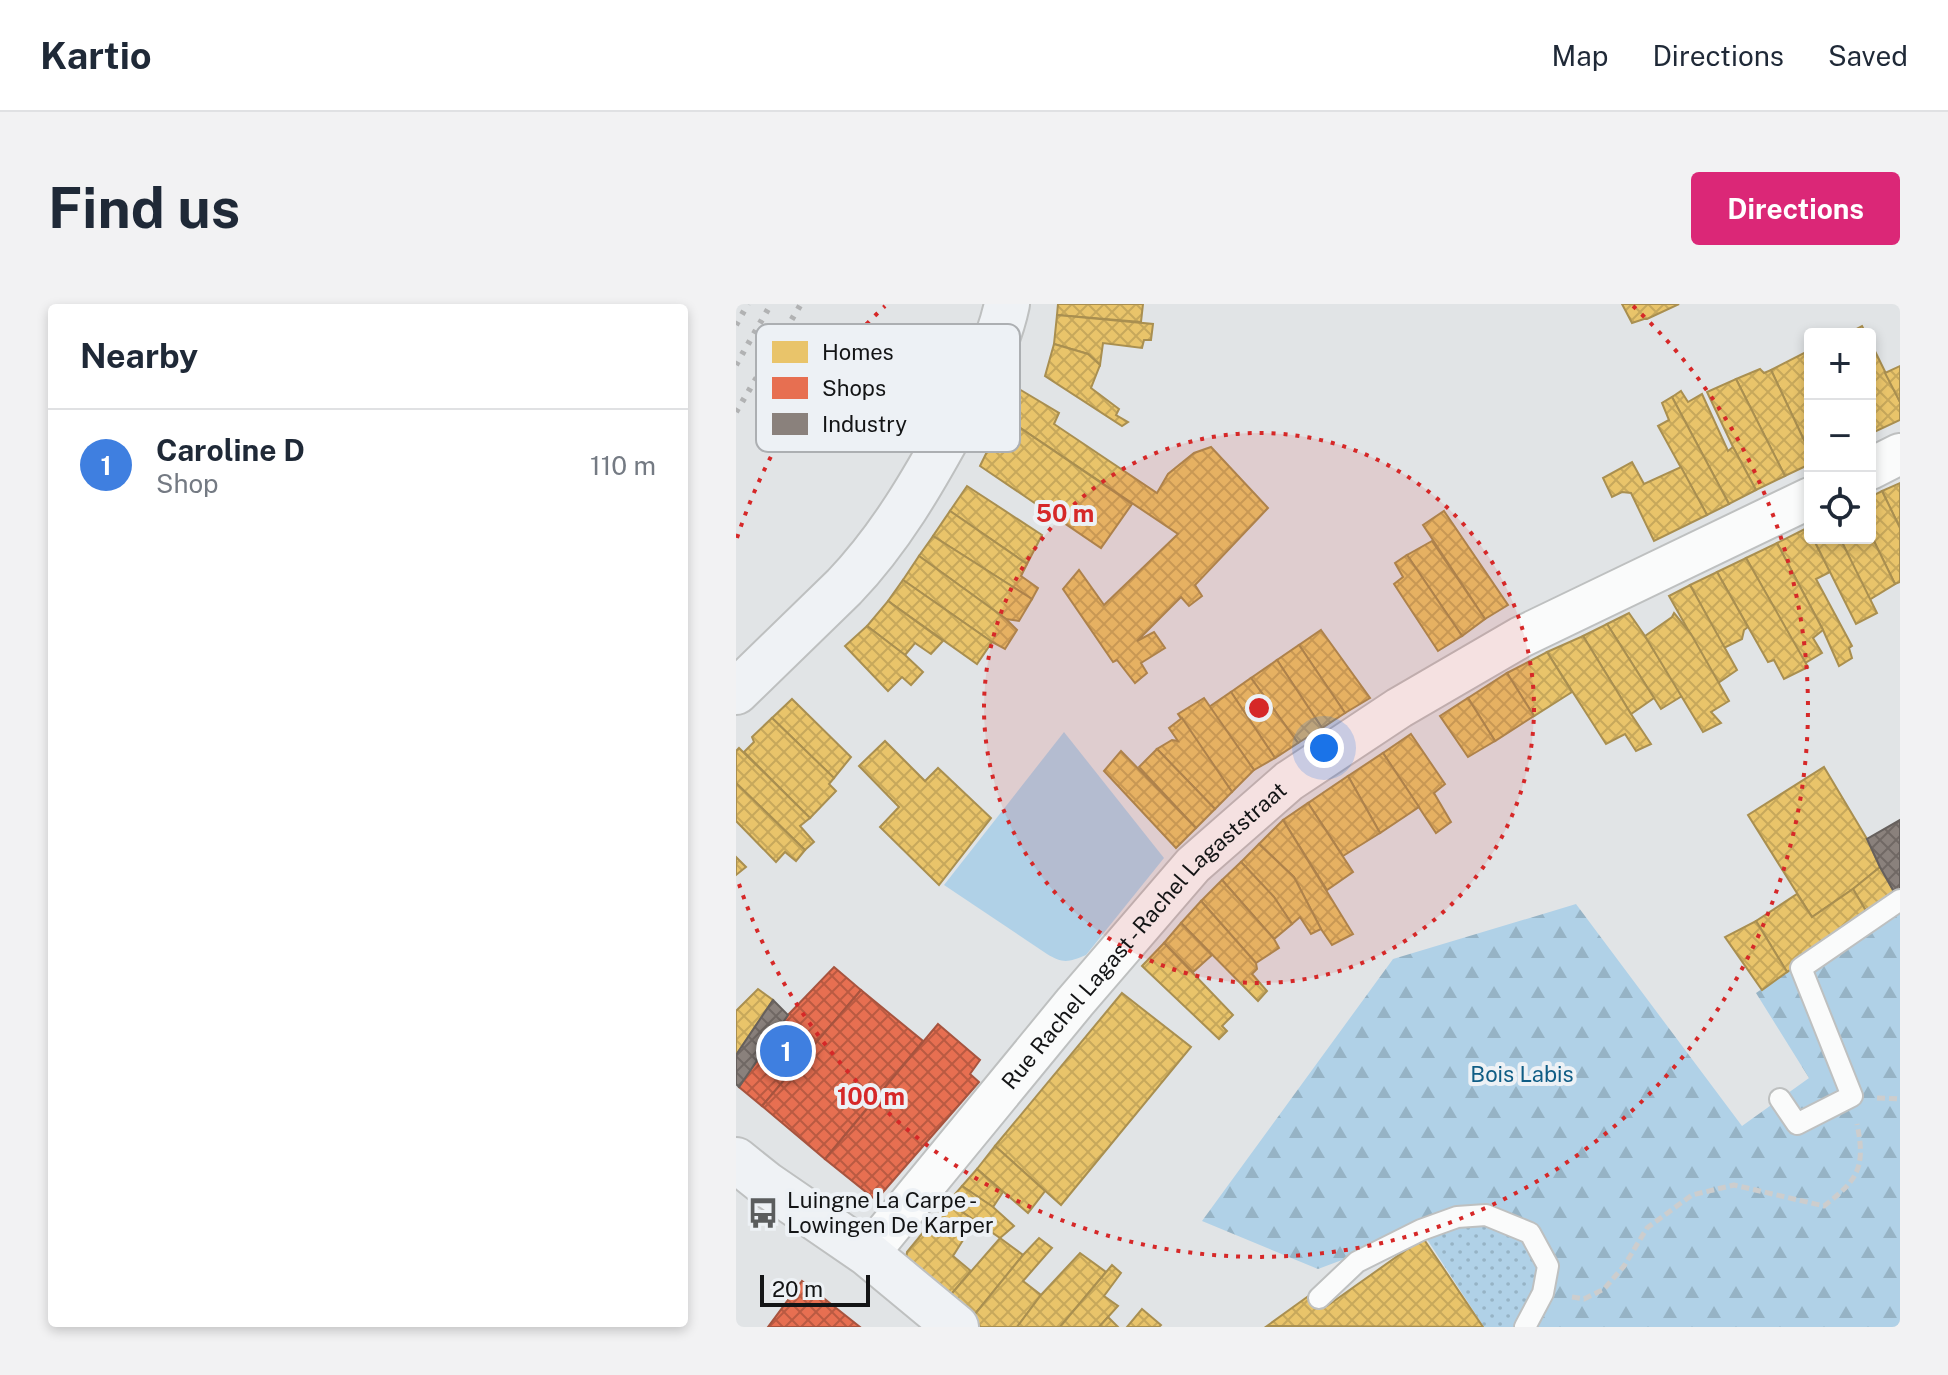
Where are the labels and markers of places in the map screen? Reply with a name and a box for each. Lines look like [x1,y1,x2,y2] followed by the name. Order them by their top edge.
[1245,694,1273,722] centre of rings
[760,1021,812,1081] pin: 1
[787,1187,994,1238] place label: Luingne La Carpe - Lowingen De Karper
[746,1196,780,1230] bus stop icon: Luingne La Carpe - Lowingen De Karper

